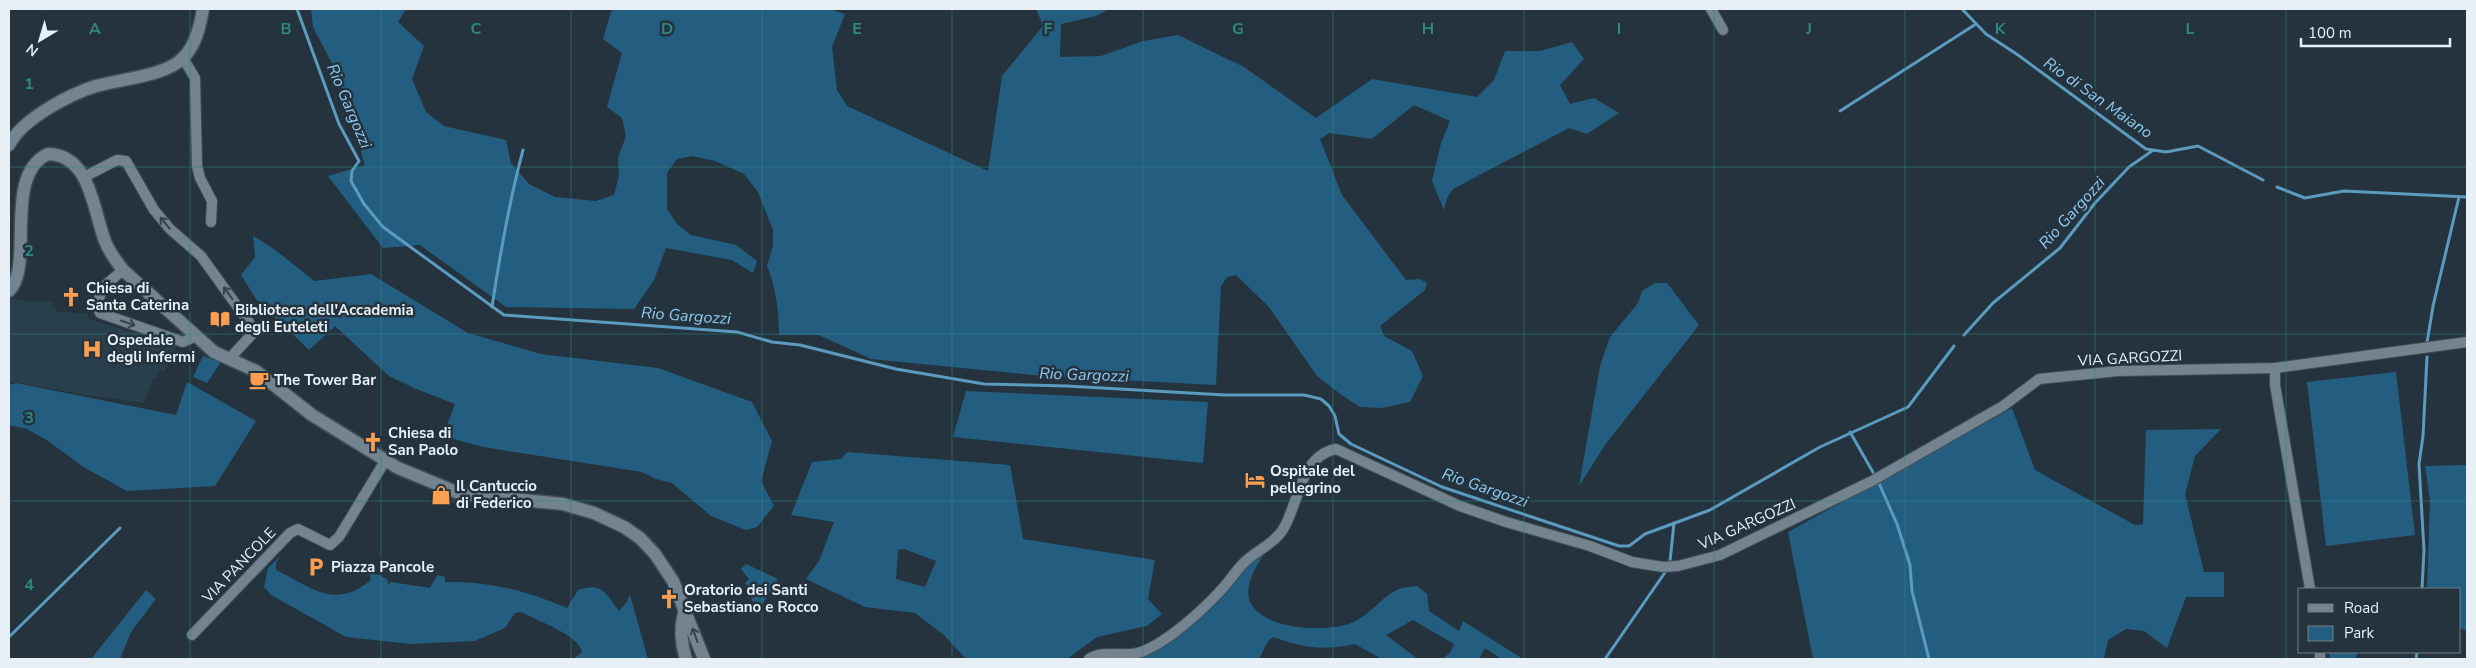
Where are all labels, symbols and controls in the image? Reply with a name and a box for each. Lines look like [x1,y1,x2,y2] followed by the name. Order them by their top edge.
[15,15,65,65] north arrow
[2301,15,2450,47] scale bar
[89,18,101,40] text: A
[280,18,292,40] text: B
[471,18,482,40] text: C
[661,18,673,40] text: D
[852,18,862,40] text: E
[1044,18,1053,40] text: F
[1232,18,1244,40] text: G
[1422,18,1434,40] text: H
[1617,18,1621,40] text: I
[1805,18,1812,40] text: J
[1995,18,2007,40] text: K
[2186,18,2195,40] text: L
[2308,23,2352,43] text: 100 m
[22,39,42,61] text: N
[2039,52,2157,144] water label: Rio di San Maiano
[321,60,377,152] water label: Rio Gargozzi
[24,73,34,95] text: 1
[2034,172,2110,254] water label: Rio Gargozzi
[159,216,171,229] one-way arrow
[24,240,34,262] text: 2
[86,278,189,315] place label: Chiesa di Santa Caterina
[60,286,82,308] church icon: Chiesa di Santa Caterina
[223,286,233,300] one-way arrow
[235,300,414,337] place label: Biblioteca dell'Accademia degli Euteleti
[640,302,732,330] water label: Rio Gargozzi
[209,308,231,330] library icon: Biblioteca dell'Accademia degli Euteleti
[119,319,135,328] one-way arrow
[107,330,195,367] place label: Ospedale degli Infermi
[81,338,103,360] hospital icon: Ospedale degli Infermi
[2076,345,2183,371] street label: VIA GARGOZZI
[1039,362,1130,388] water label: Rio Gargozzi
[248,369,270,391] cafe icon: The Tower Bar
[274,370,376,390] place label: The Tower Bar
[24,407,34,429] text: 3
[388,423,458,460] place label: Chiesa di San Paolo
[362,431,384,453] church icon: Chiesa di San Paolo
[1270,461,1355,498] place label: Ospitale del pellegrino
[1439,463,1531,513] water label: Rio Gargozzi
[1244,469,1266,491] hotel icon: Ospitale del pellegrino
[456,476,537,513] place label: Il Cantuccio di Federico
[430,484,452,506] shop icon: Il Cantuccio di Federico
[1694,494,1799,555] street label: VIA GARGOZZI
[197,523,280,608] street label: VIA PANCOLE
[305,556,327,578] parking icon: Piazza Pancole
[331,557,434,577] place label: Piazza Pancole
[24,574,34,596] text: 4
[684,580,819,617] place label: Oratorio dei Santi Sebastiano e Rocco
[658,588,680,610] church icon: Oratorio dei Santi Sebastiano e Rocco
[2298,588,2461,653] legend
[2344,598,2379,618] text: Road
[2344,623,2374,643] text: Park
[690,628,699,644] one-way arrow

